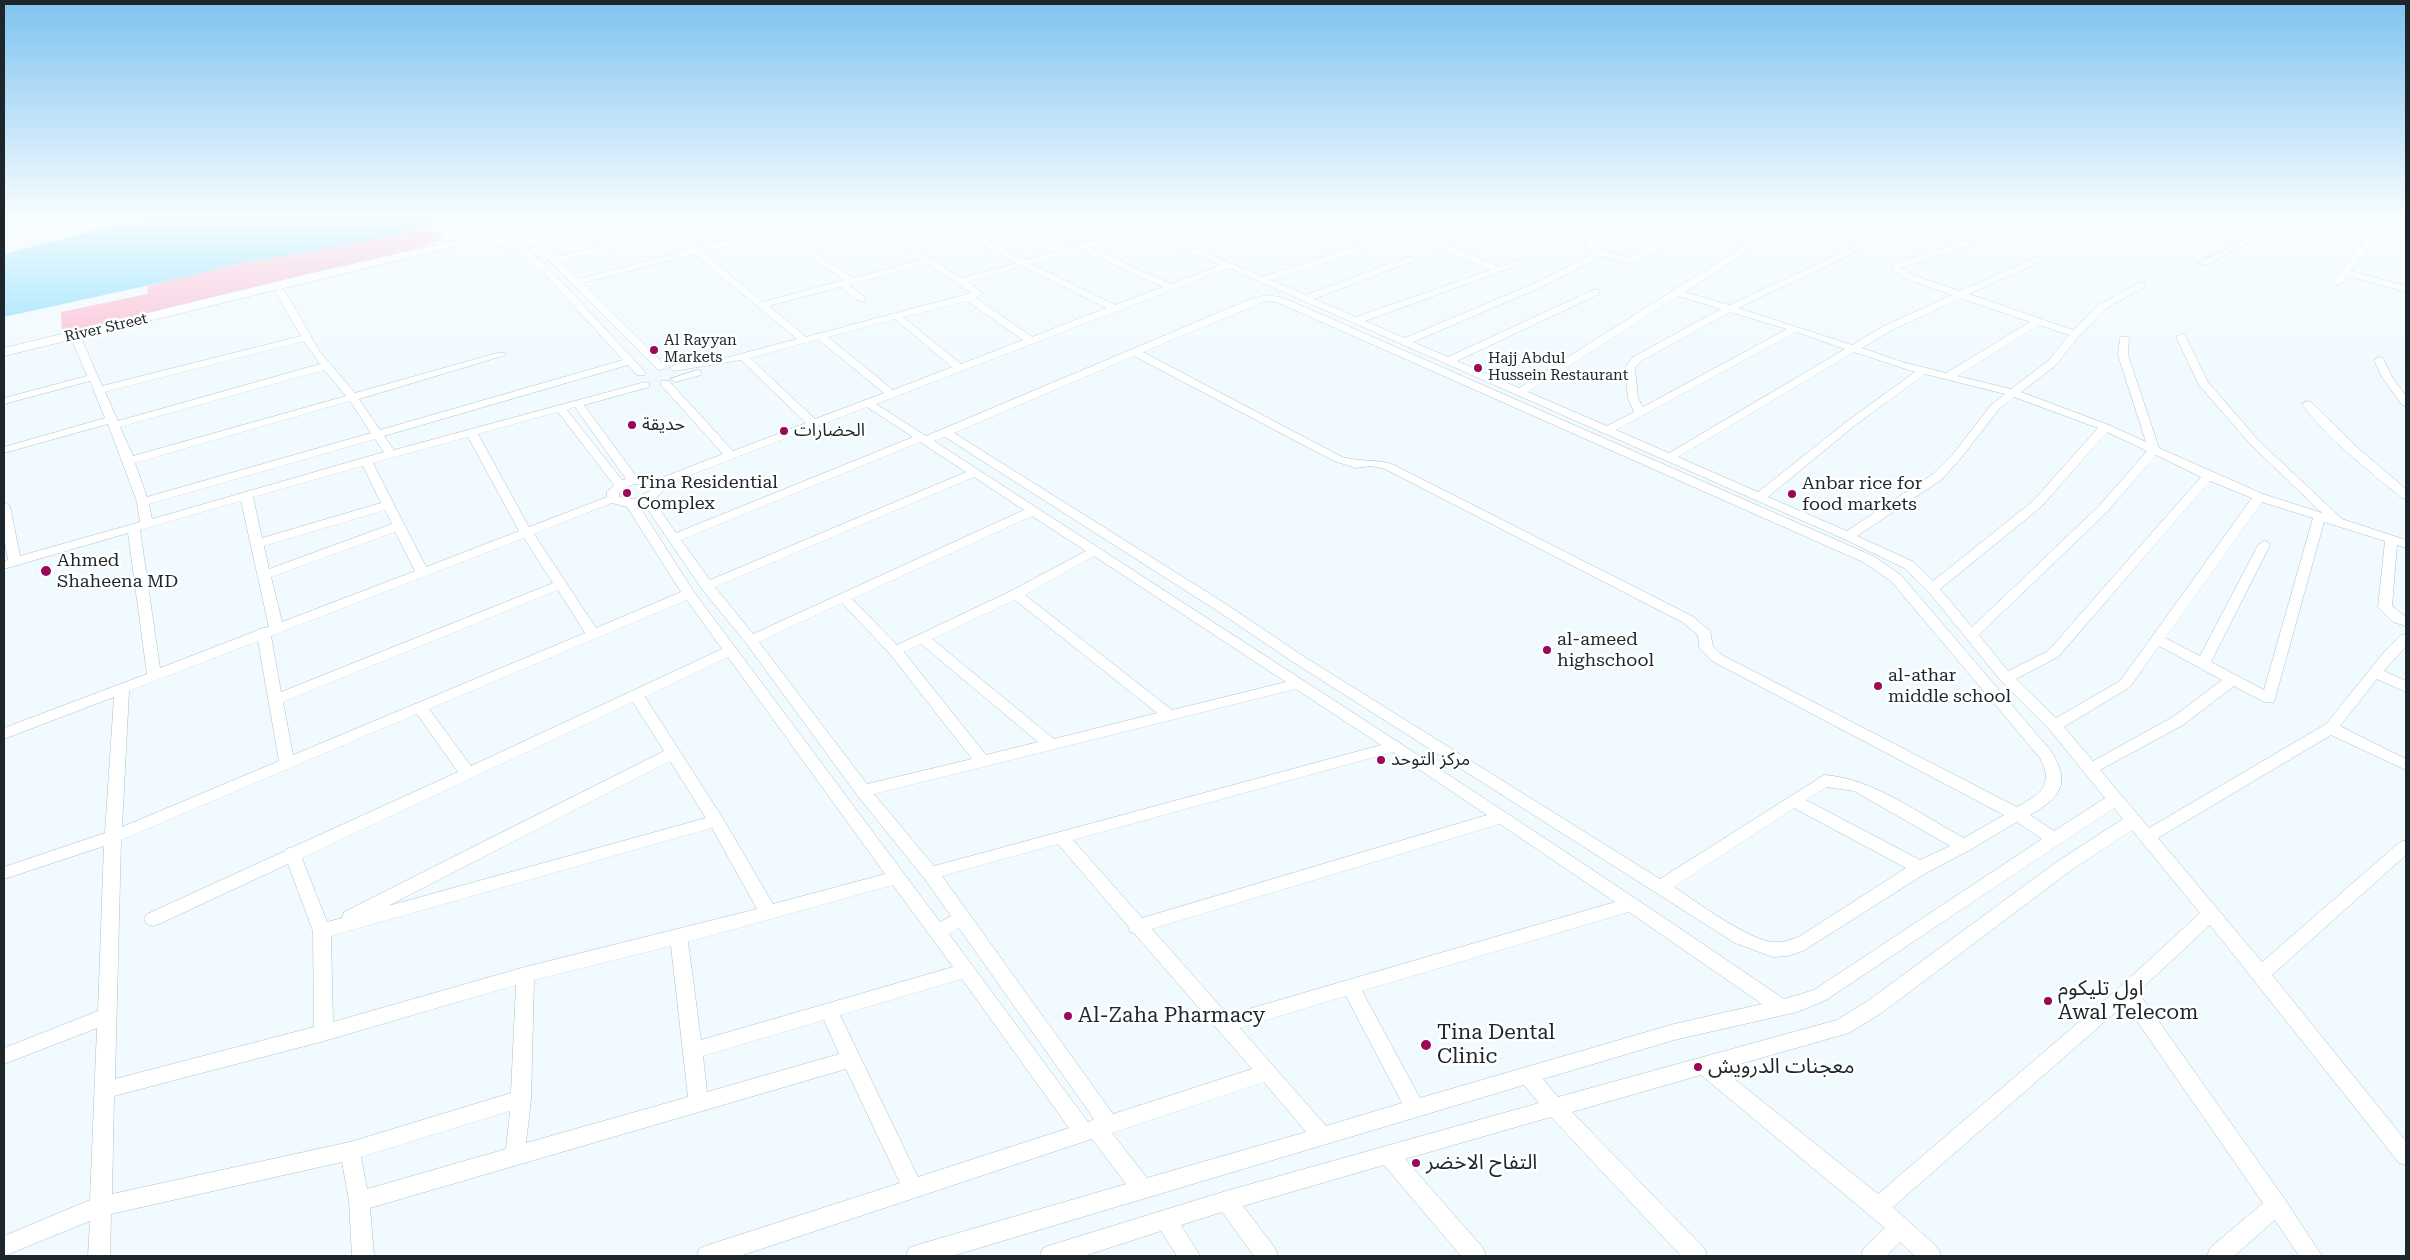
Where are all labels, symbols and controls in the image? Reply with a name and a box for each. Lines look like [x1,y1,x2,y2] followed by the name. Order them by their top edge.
[63,310,149,346] street label: River Street
[664,332,737,367] place label: Al Rayyan Markets
[648,344,660,356] marker: Al Rayyan Markets
[1488,350,1628,385] place label: Hajj Abdul Hussein Restaurant
[1472,362,1484,374] marker: Hajj Abdul Hussein Restaurant
[642,414,685,436] place label: حديقة
[626,419,638,431] marker: حديقة
[794,420,865,442] place label: الحضارات
[778,425,790,437] marker: الحضارات
[637,472,778,514] place label: Tina Residential Complex
[1802,473,1922,516] place label: Anbar rice for food markets
[621,487,633,499] marker: Tina Residential Complex
[1786,488,1798,500] marker: Anbar rice for food markets
[57,550,178,592] place label: Ahmed Shaheena MD
[39,564,53,578] marker: Ahmed Shaheena MD
[1557,629,1654,672] place label: al-ameed highschool
[1541,644,1553,656] marker: al-ameed highschool
[1888,665,2011,708] place label: al-athar middle school
[1872,680,1884,692] marker: al-athar middle school
[1391,749,1470,771] place label: مركز التوحد
[1375,754,1387,766] marker: مركز التوحد
[2058,976,2198,1026] place label: اول تليكوم Awal Telecom
[2042,995,2054,1007] marker: اول تليكوم Awal Telecom
[1078,1003,1265,1029] place label: Al-Zaha Pharmacy
[1062,1010,1074,1022] marker: Al-Zaha Pharmacy
[1437,1020,1555,1070] place label: Tina Dental Clinic
[1419,1038,1433,1052] marker: Tina Dental Clinic
[1708,1054,1854,1080] place label: معجنات الدرويش
[1692,1061,1704,1073] marker: معجنات الدرويش
[1426,1150,1537,1176] place label: التفاح الاخضر
[1410,1157,1422,1169] marker: التفاح الاخضر

